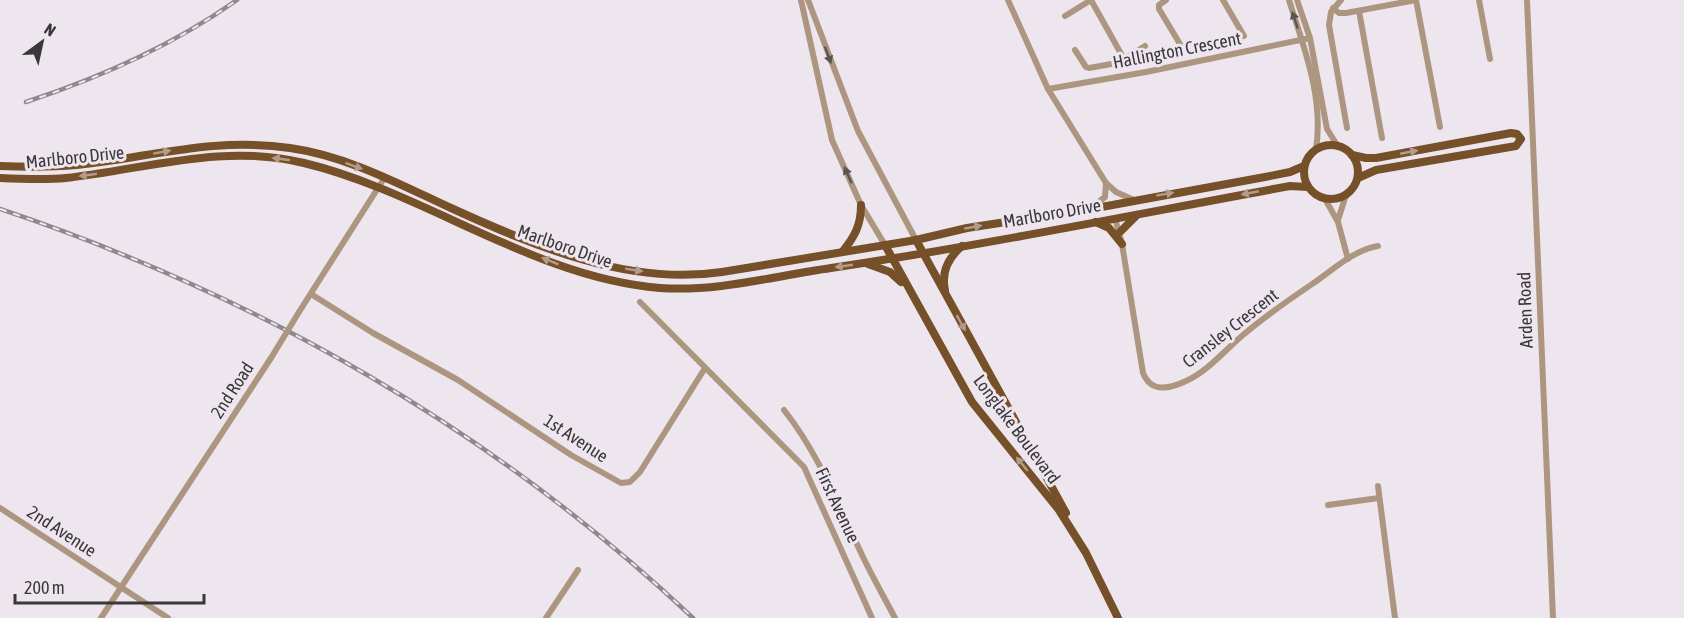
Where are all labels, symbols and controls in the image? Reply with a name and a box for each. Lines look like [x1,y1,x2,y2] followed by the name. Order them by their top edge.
[1290,11,1300,29] one-way arrow
[12,12,72,72] north arrow
[41,19,59,40] text: N
[1111,27,1243,73] street label: Hallington Crescent
[823,46,833,64] one-way arrow
[25,141,125,173] street label: Marlboro Drive
[153,147,172,156] one-way arrow
[1400,147,1419,156] one-way arrow
[272,154,291,163] one-way arrow
[345,161,363,171] one-way arrow
[843,167,852,184] one-way arrow
[78,170,97,179] one-way arrow
[1240,189,1259,198] one-way arrow
[1156,190,1175,199] one-way arrow
[1002,194,1102,232] street label: Marlboro Drive
[515,220,615,272] street label: Marlboro Drive
[963,222,982,231] one-way arrow
[540,256,558,266] one-way arrow
[835,261,854,270] one-way arrow
[625,266,644,275] one-way arrow
[1513,271,1537,349] street label: Arden Road
[1178,284,1282,372] street label: Cransley Crescent
[956,314,966,331] one-way arrow
[206,358,258,422] street label: 2nd Road
[969,370,1065,488] street label: Longlake Boulevard
[540,410,612,466] street label: 1st Avenue
[1016,457,1029,472] one-way arrow
[811,464,865,546] street label: First Avenue
[24,501,100,561] street label: 2nd Avenue
[15,567,204,605] scale bar
[24,577,65,598] text: 200 m

